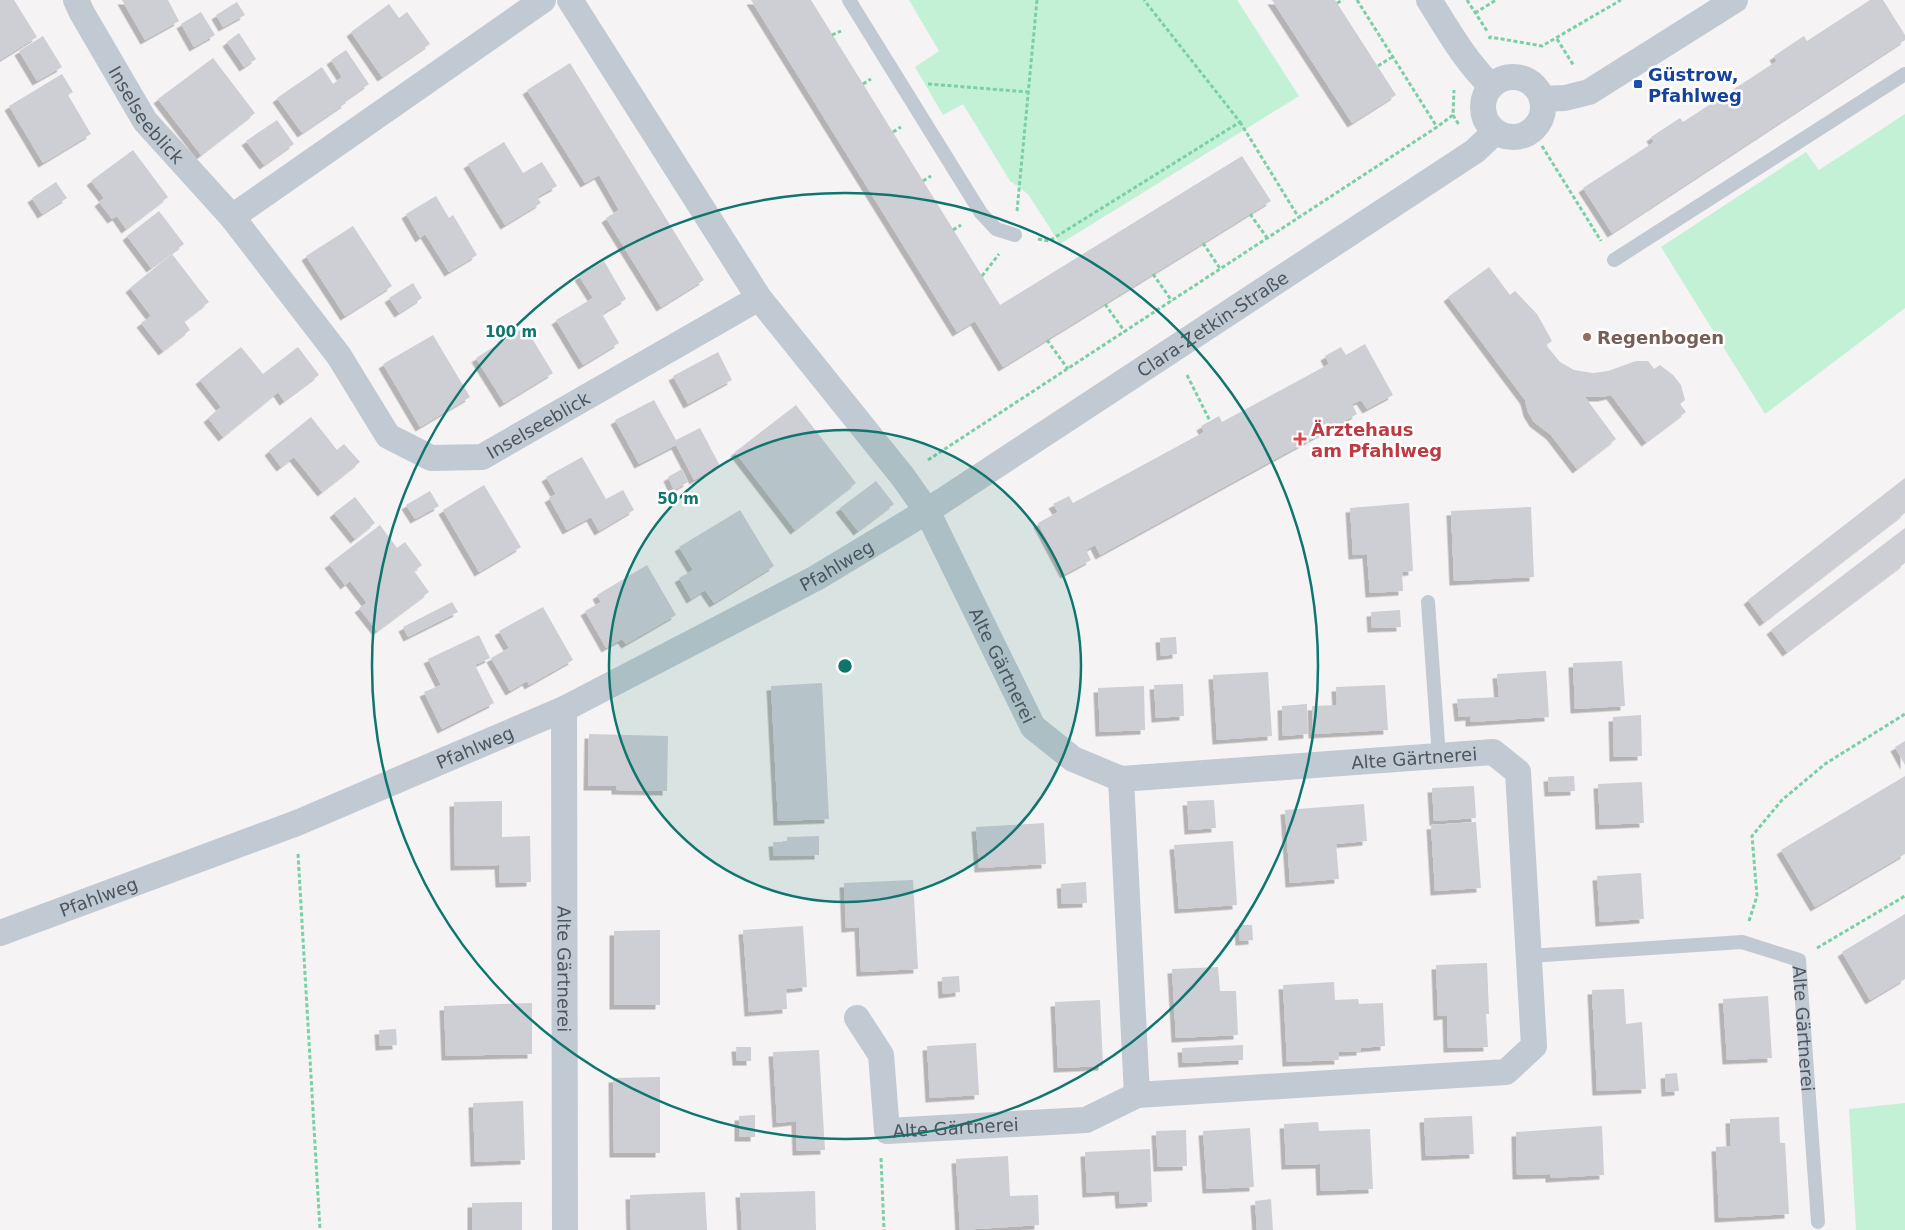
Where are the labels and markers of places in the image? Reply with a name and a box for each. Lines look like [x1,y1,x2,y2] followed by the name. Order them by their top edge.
[1648,64,1742,106] place label: Güstrow, Pfahlweg
[1632,78,1644,90] marker: Güstrow, Pfahlweg
[1597,327,1724,348] place label: Regenbogen
[1581,331,1593,343] marker: Regenbogen
[1311,419,1442,461] place label: Ärztehaus am Pfahlweg
[1293,432,1307,446] marker: Ärztehaus am Pfahlweg
[836,657,854,675] centre of rings

